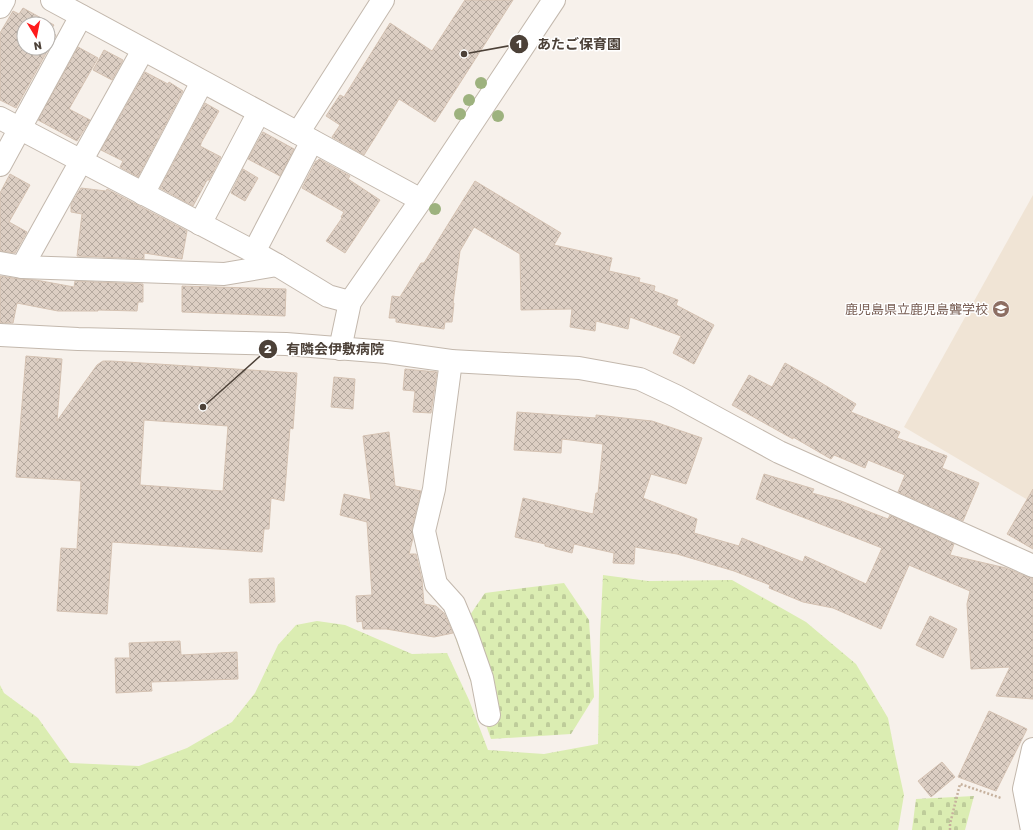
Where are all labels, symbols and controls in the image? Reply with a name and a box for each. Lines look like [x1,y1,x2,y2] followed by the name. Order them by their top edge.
[16,16,56,56] north arrow
[509,31,629,57] callout: あたご保育園
[537,36,621,53] text: あたご保育園
[516,37,522,51] text: 1
[33,38,43,52] text: N
[991,299,1011,319] school or university icon: 鹿児島県立鹿児島聾学校
[845,302,988,317] place label: 鹿児島県立鹿児島聾学校
[258,336,392,362] callout: 有隣会伊敷病院
[286,341,384,358] text: 有隣会伊敷病院
[264,342,272,356] text: 2

